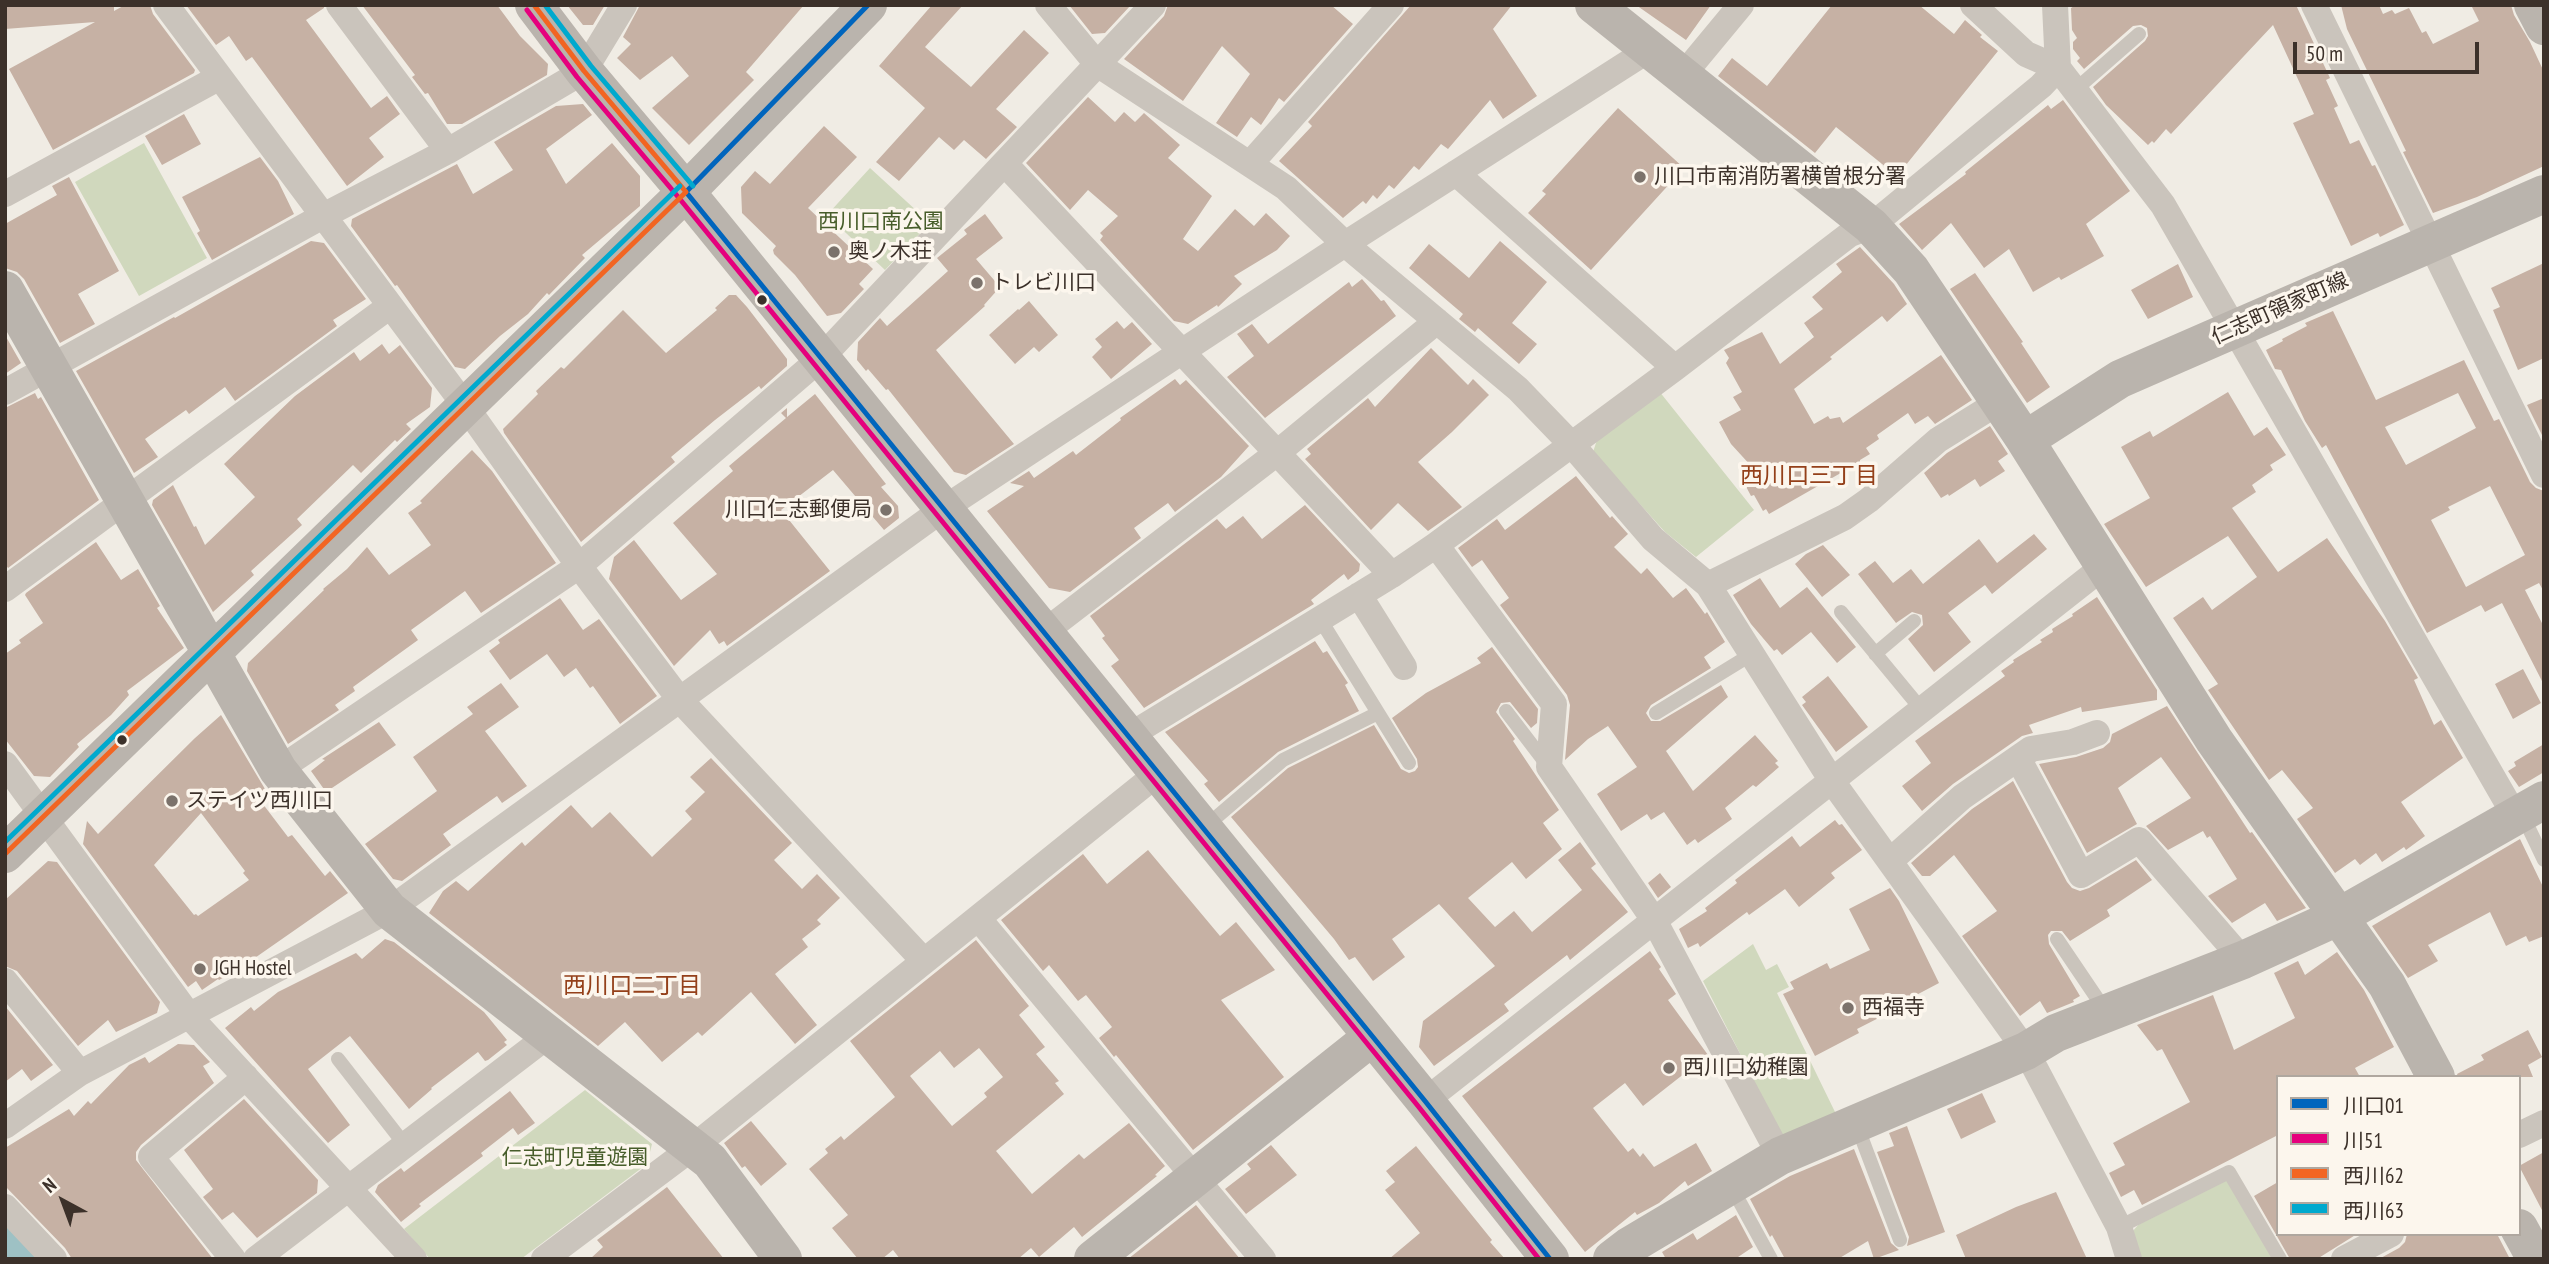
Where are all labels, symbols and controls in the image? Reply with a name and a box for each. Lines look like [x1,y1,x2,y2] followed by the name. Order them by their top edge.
[2297,28,2482,72] scale bar
[2306,40,2343,67] text: 50 m
[1654,164,1906,190] place label: 川口市南消防署横曽根分署
[1632,169,1648,185] marker: 川口市南消防署横曽根分署
[818,209,944,235] park label: 西川口南公園
[848,239,932,265] place label: 奥ノ木荘
[826,244,842,260] marker: 奥ノ木荘
[2208,268,2352,350] street label: 仁志町領家町線
[991,270,1096,296] place label: トレビ川口
[969,275,985,291] marker: トレビ川口
[755,293,769,307] unlabelled marker
[1740,462,1878,490] district label: 西川口三丁目
[725,497,872,523] place label: 川口仁志郵便局
[878,502,894,518] marker: 川口仁志郵便局
[115,733,129,747] unlabelled marker
[186,788,333,814] place label: ステイツ西川口
[164,793,180,809] marker: ステイツ西川口
[214,956,292,982] place label: JGH Hostel
[192,961,208,977] marker: JGH Hostel
[563,972,701,1000] district label: 西川口二丁目
[1862,995,1925,1021] place label: 西福寺
[1840,1000,1856,1016] marker: 西福寺
[1683,1055,1809,1081] place label: 西川口幼稚園
[1661,1060,1677,1076] marker: 西川口幼稚園
[2276,1075,2521,1236] legend
[2343,1092,2404,1119] text: 川口01
[2343,1127,2383,1154] text: 川51
[502,1145,648,1171] park label: 仁志町児童遊園
[2343,1162,2404,1189] text: 西川62
[28,1166,98,1236] north arrow
[37,1173,61,1198] text: N
[2343,1197,2404,1224] text: 西川63

